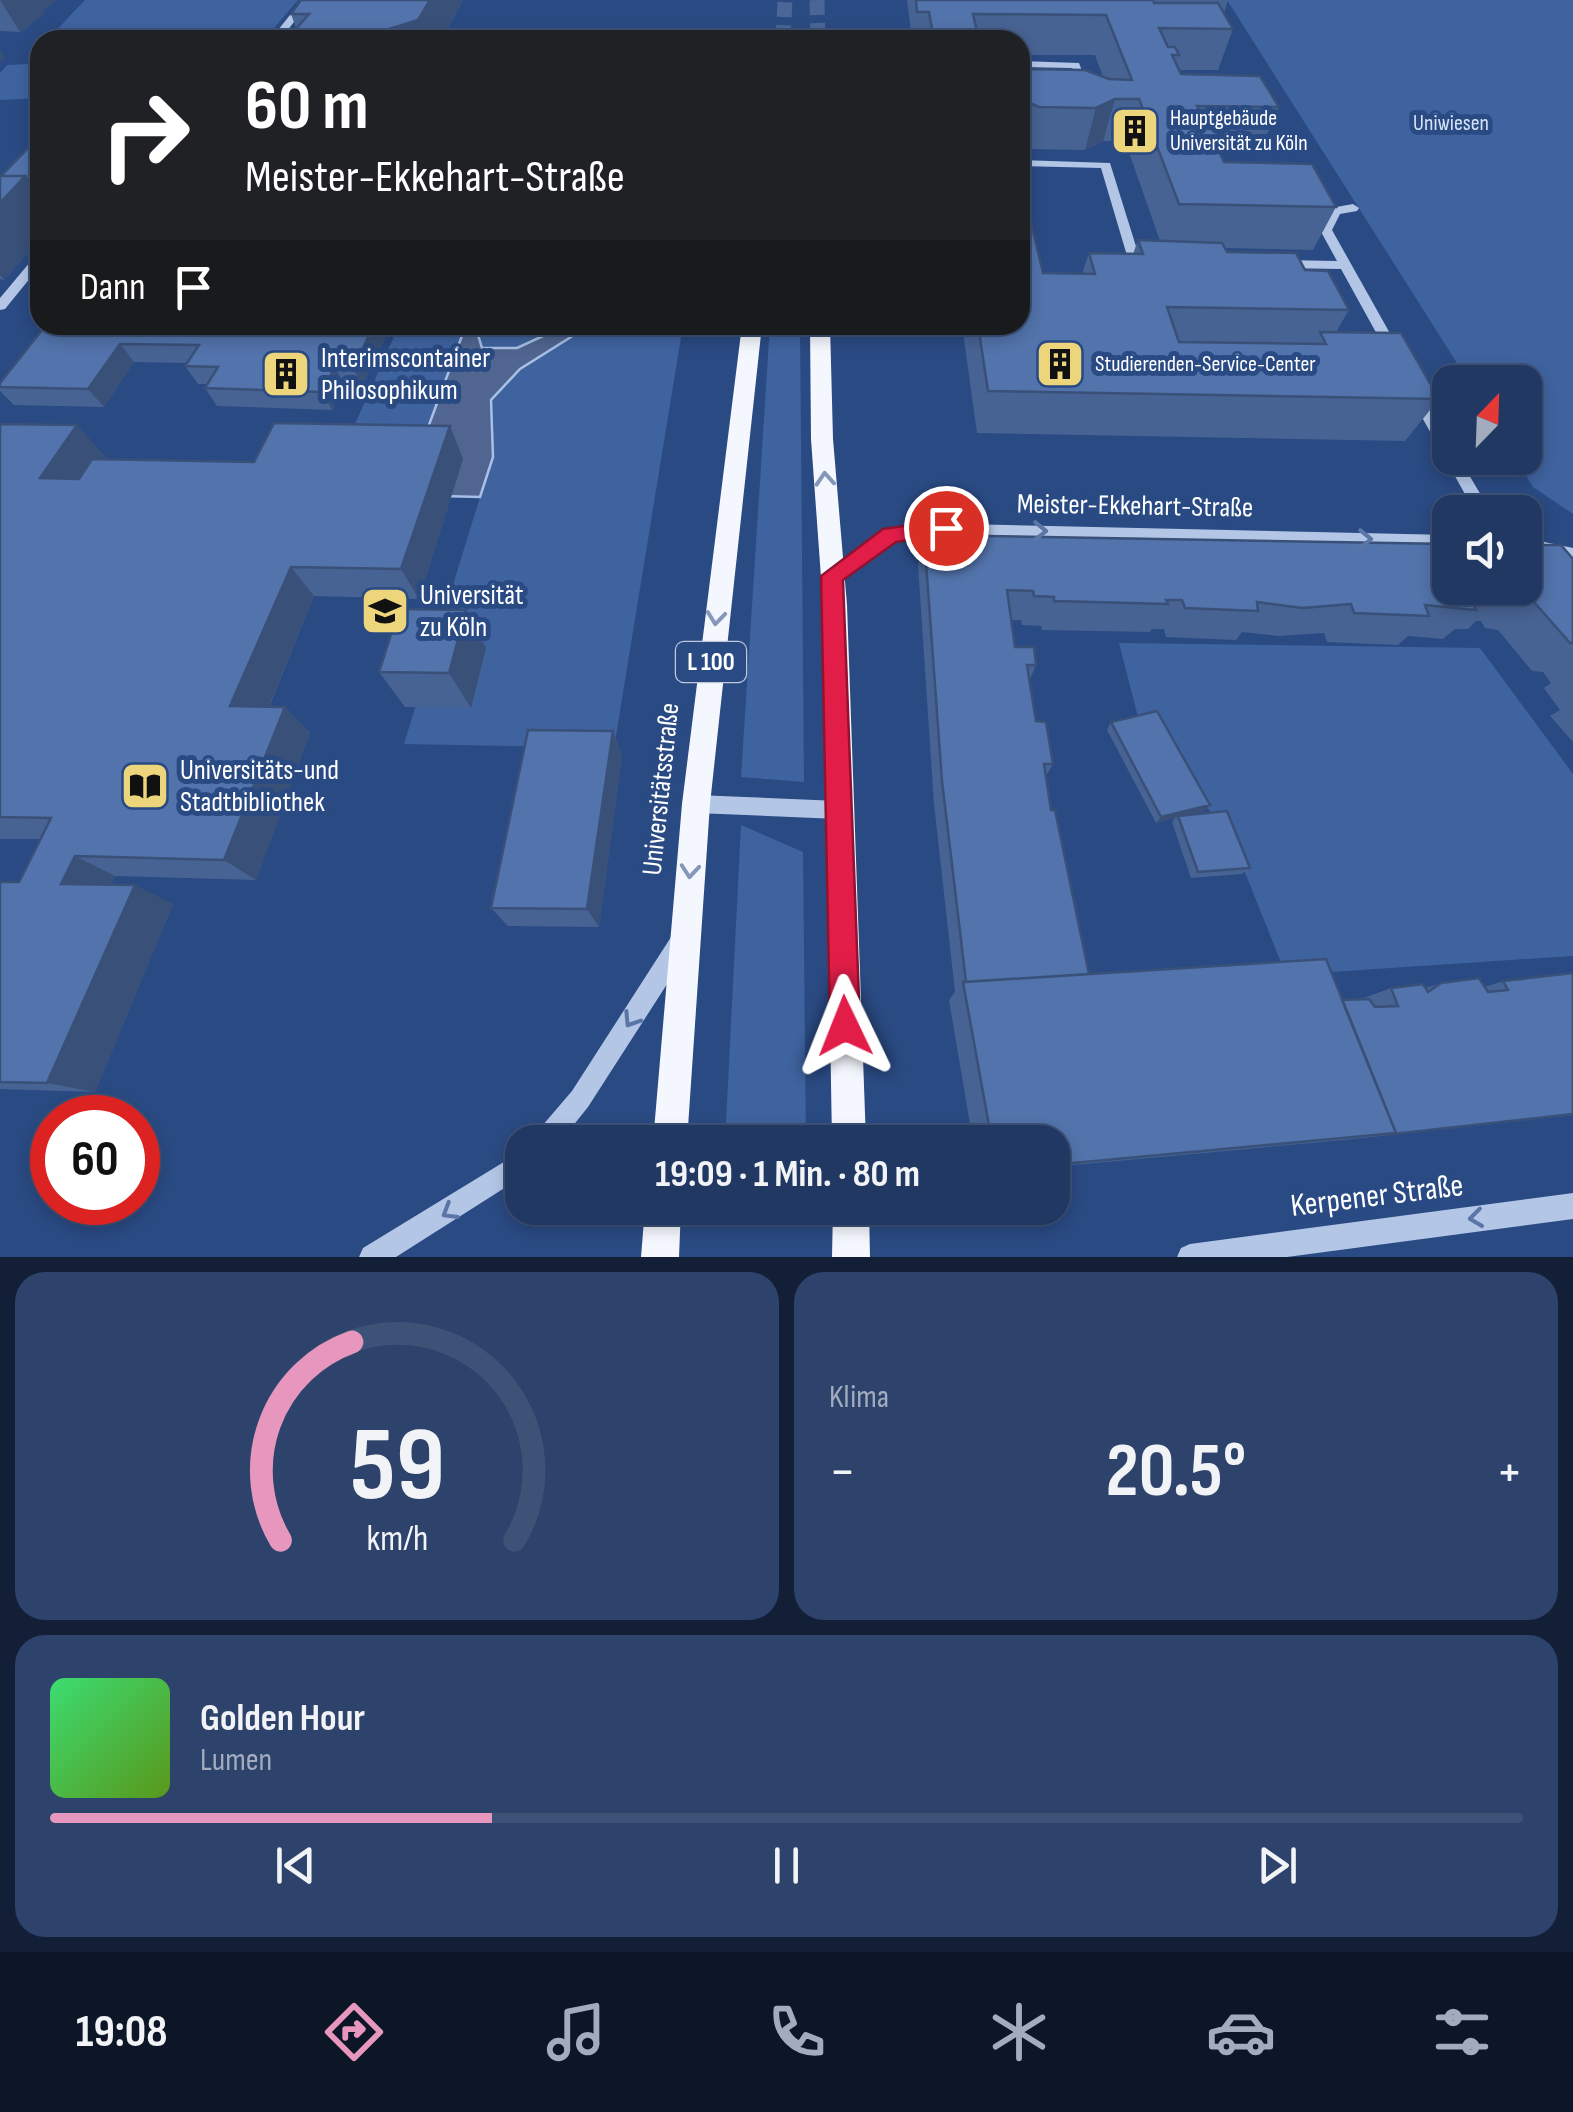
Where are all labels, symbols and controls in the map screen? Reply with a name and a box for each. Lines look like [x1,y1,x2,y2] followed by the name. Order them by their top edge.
[245,65,369,149] text: 60 m
[80,70,210,200] icon: right
[1109,105,1161,157] building icon: Hauptgebäude Universität zu Köln
[1170,105,1308,157] place label: Hauptgebäude Universität zu Köln
[1413,110,1489,137] park label: Uniwiesen
[245,150,625,205] text: Meister-Ekkehart-Straße
[166,260,221,315] icon: arrive
[80,265,146,310] text: Dann
[1034,338,1086,390] building icon: Studierenden-Service-Center
[321,342,490,407] place label: Interimscontainer Philosophikum
[260,348,312,400] building icon: Interimscontainer Philosophikum
[1095,351,1316,378] place label: Studierenden-Service-Center
[1432,365,1542,475] north arrow
[1432,365,1542,605] map controls
[814,471,836,487] one-way arrow
[904,486,989,571] pin
[1017,487,1253,525] street label: Meister-Ekkehart-Straße
[1432,495,1542,605] button: sound
[919,501,974,556] icon: arrive
[1034,520,1049,542] one-way arrow
[1358,529,1374,550] one-way arrow
[420,579,524,644] place label: Universität zu Köln
[359,585,411,637] school or university icon: Universität zu Köln
[706,610,727,626] one-way arrow
[676,642,746,682] road number: L 100
[636,701,686,877] street label: Universitätsstraße
[180,754,339,819] place label: Universitäts-und Stadtbibliothek
[119,760,171,812] library icon: Universitäts-und Stadtbibliothek
[679,863,701,879] one-way arrow
[793,974,897,1078] position arrow
[625,1009,644,1027] one-way arrow
[30,1095,160,1225] speed limit sign: 60
[655,1152,920,1197] text: 19:09 · 1 Min. · 80 m
[1288,1166,1466,1226] street label: Kerpener Straße
[442,1200,460,1219] one-way arrow
[1468,1207,1485,1228] one-way arrow
[829,1378,889,1417] text: Klima
[350,1404,444,1529] text: 59
[1106,1427,1246,1518] text: 20.5°
[829,1439,856,1506] text: −
[1496,1439,1523,1506] text: +
[366,1518,428,1561] text: km/h
[200,1696,365,1741] text: Golden Hour
[200,1741,272,1780] text: Lumen
[268,1838,323,1893] icon: previous
[759,1838,814,1893] icon: pause
[1250,1838,1305,1893] icon: next
[319,1997,389,2067] icon: directions
[541,1997,611,2067] icon: music
[762,1997,832,2067] icon: phone
[984,1997,1054,2067] icon: climate
[1206,1997,1276,2067] icon: car
[1427,1997,1497,2067] icon: filters
[76,2005,168,2060] text: 19:08

